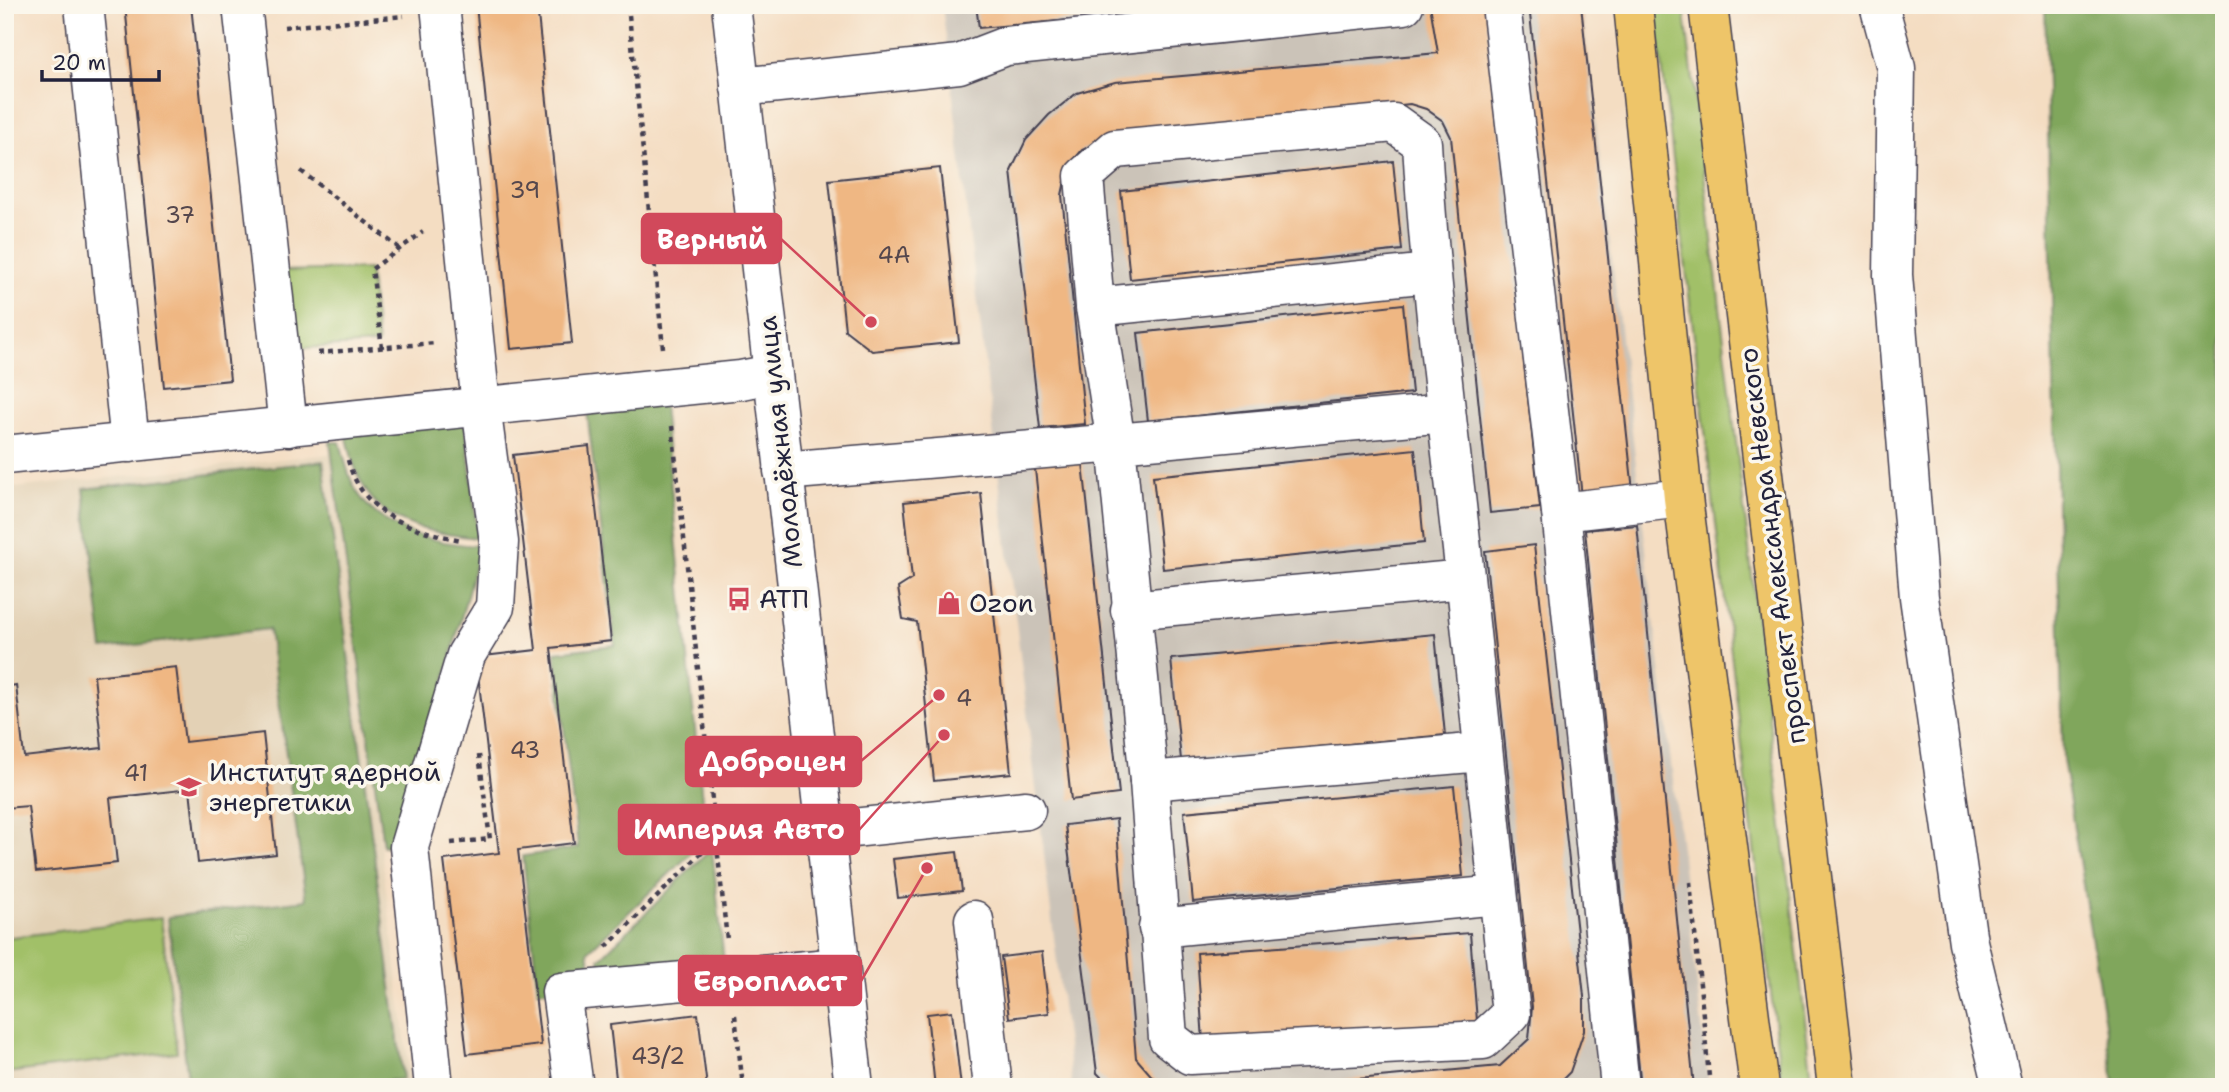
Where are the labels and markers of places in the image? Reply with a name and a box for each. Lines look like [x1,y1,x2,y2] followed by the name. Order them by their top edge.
[642,214,781,263] callout: Верный
[759,581,809,616] place label: АТП
[725,585,753,613] bus stop icon: АТП
[969,585,1034,620] place label: Ozon
[935,589,963,617] shop icon: Ozon
[686,737,861,786] callout: Доброцен
[209,754,441,819] place label: Институт ядерной энергетики
[175,773,203,801] school or university icon: Институт ядерной энергетики
[619,805,859,854] callout: Империя Авто
[679,956,861,1005] callout: Европласт

